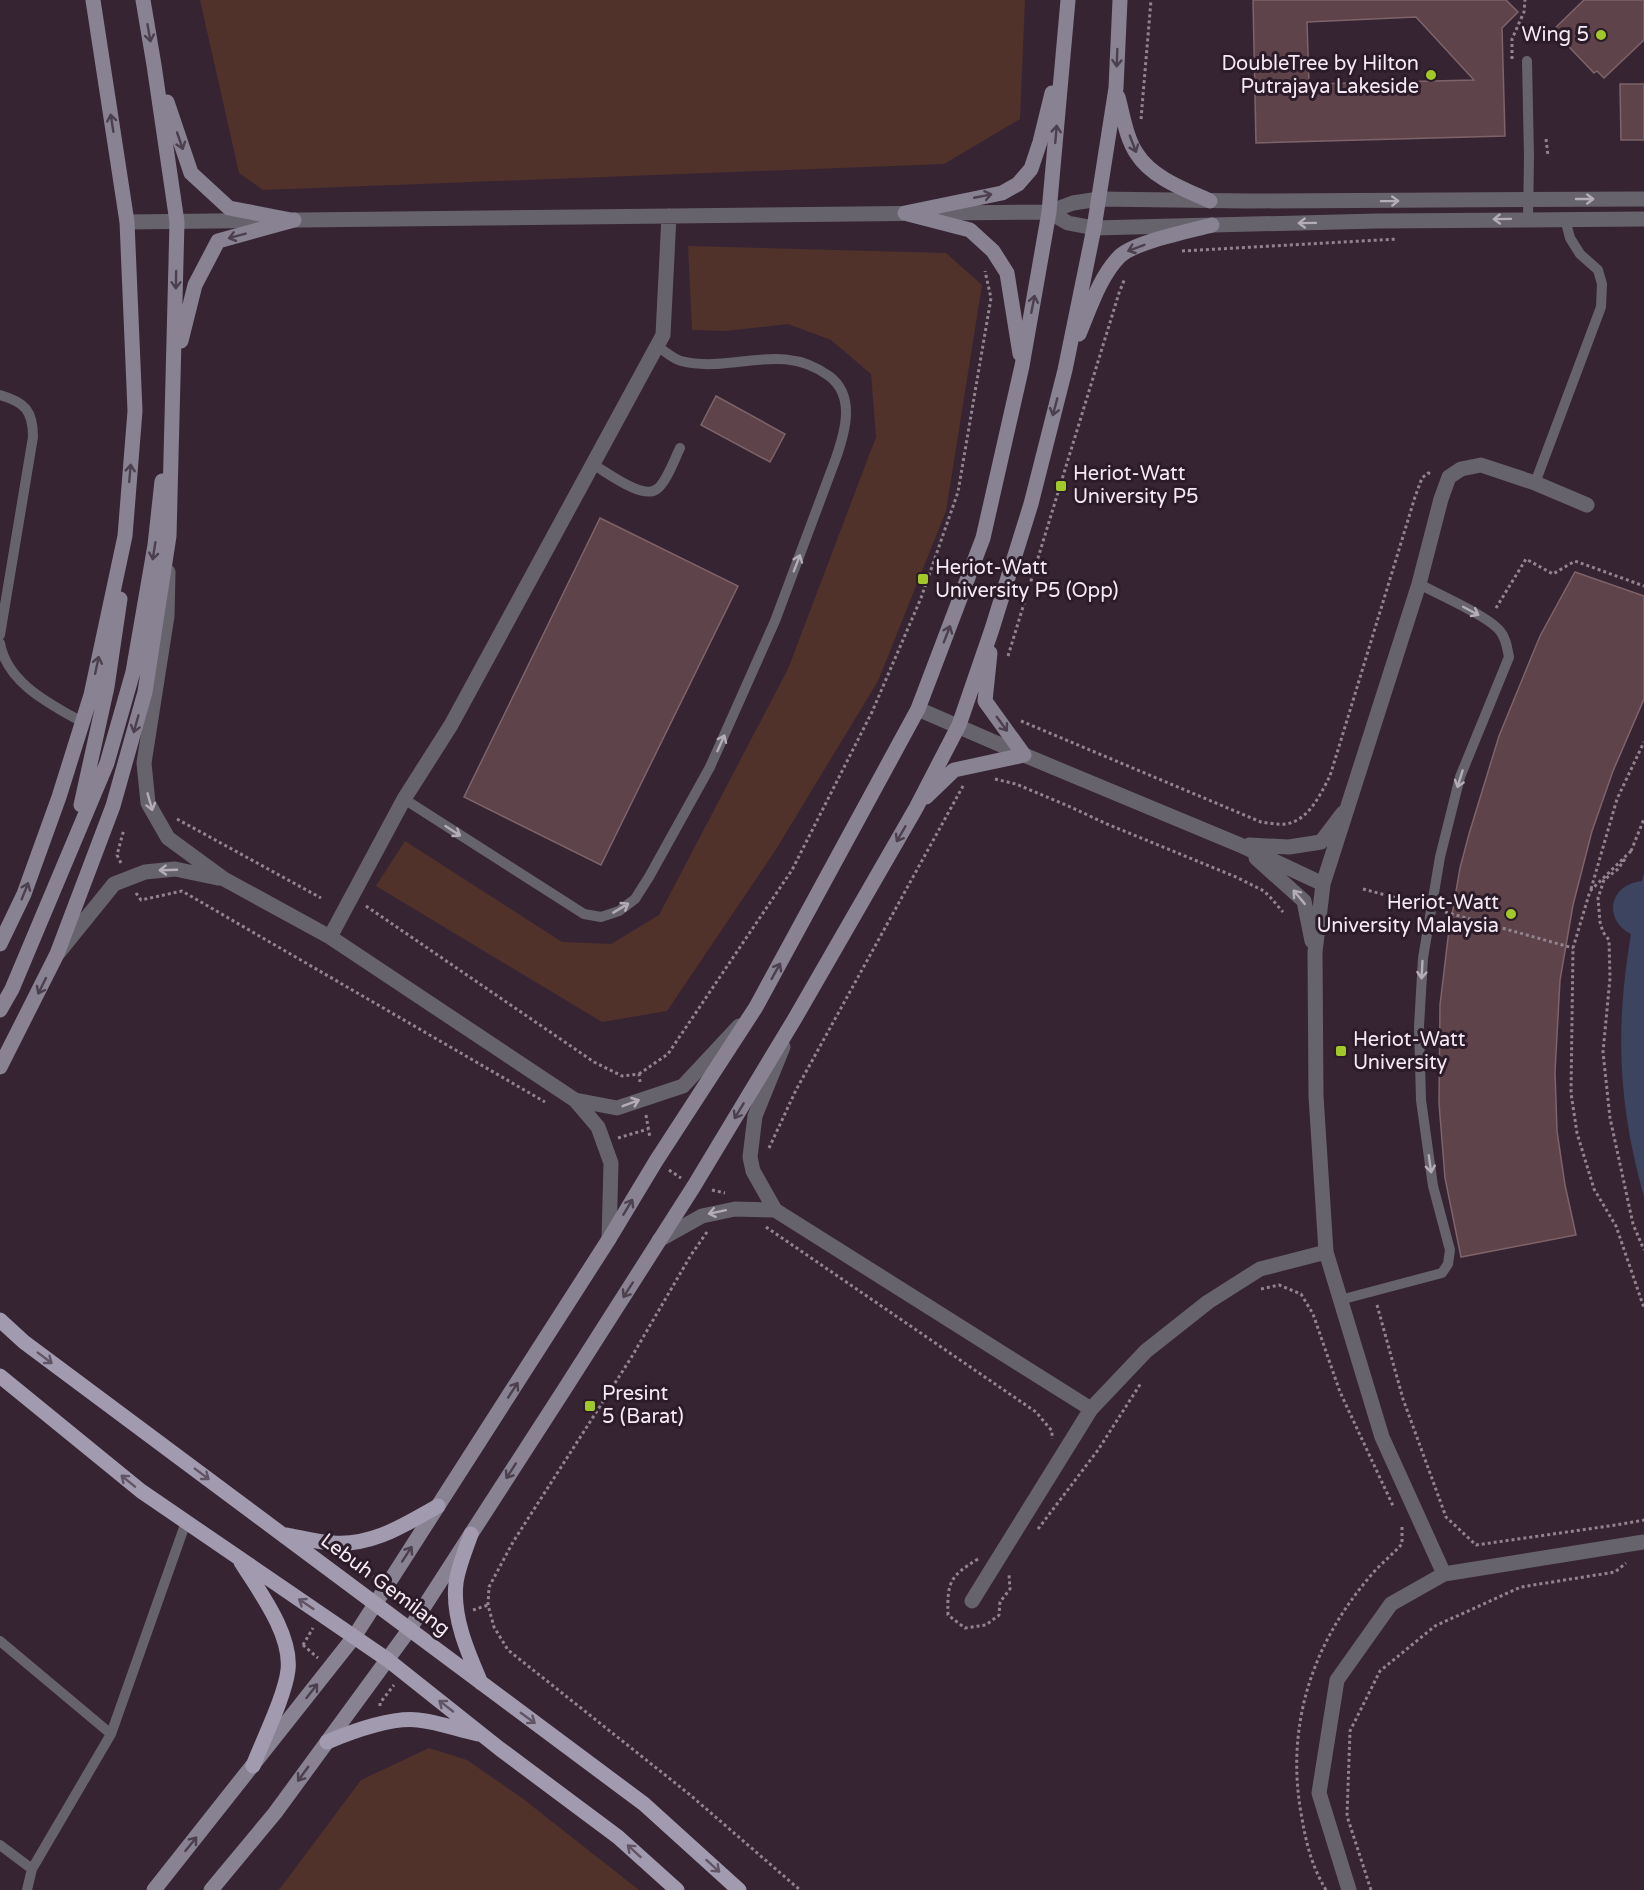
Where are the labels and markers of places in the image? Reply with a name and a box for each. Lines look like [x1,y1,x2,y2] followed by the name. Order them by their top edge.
[1521,23,1589,47] place label: Wing 5
[1594,28,1608,42] marker: Wing 5
[1221,52,1419,99] place label: DoubleTree by Hilton Putrajaya Lakeside
[1424,68,1438,82] marker: DoubleTree by Hilton Putrajaya Lakeside
[1073,462,1198,509] place label: Heriot-Watt University P5
[1054,479,1068,493] marker: Heriot-Watt University P5
[935,556,1119,603] place label: Heriot-Watt University P5 (Opp)
[916,572,930,586] marker: Heriot-Watt University P5 (Opp)
[1316,891,1499,938] place label: Heriot-Watt University Malaysia
[1504,907,1518,921] marker: Heriot-Watt University Malaysia
[1353,1028,1466,1075] place label: Heriot-Watt University
[1334,1044,1348,1058] marker: Heriot-Watt University
[602,1382,684,1429] place label: Presint 5 (Barat)
[583,1399,597,1413] marker: Presint 5 (Barat)

